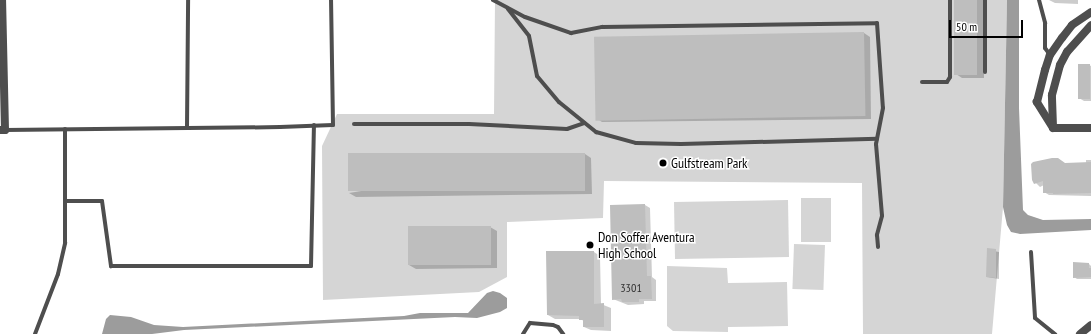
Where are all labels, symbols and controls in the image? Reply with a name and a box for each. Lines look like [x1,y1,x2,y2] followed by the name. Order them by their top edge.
[951,12,1025,38] scale bar
[956,19,977,34] text: 50 m
[671,155,748,171] place label: Gulfstream Park
[658,158,668,168] marker: Gulfstream Park
[598,229,695,262] place label: Don Soffer Aventura High School
[585,240,595,250] marker: Don Soffer Aventura High School
[620,281,642,295] house number: 3301

